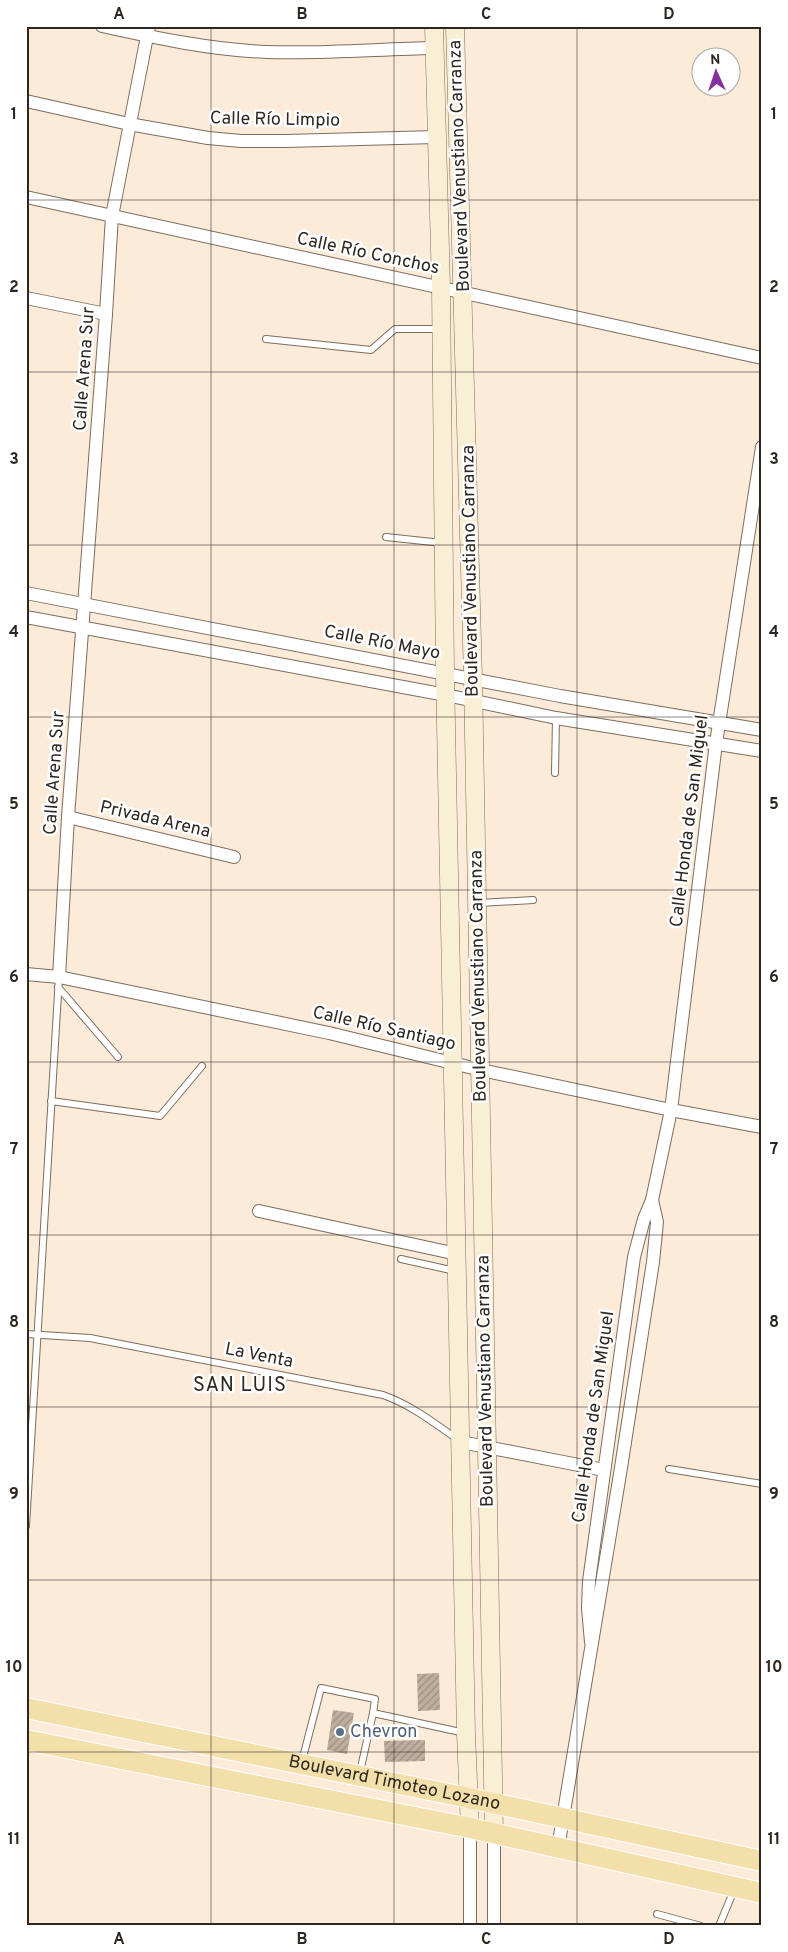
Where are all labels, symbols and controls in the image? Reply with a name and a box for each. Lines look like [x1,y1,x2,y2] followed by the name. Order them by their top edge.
[113,5,125,25] text: A
[296,5,308,25] text: B
[481,5,491,25] text: C
[663,5,675,25] text: D
[444,40,476,292] street label: Boulevard Venustiano Carranza
[690,48,740,98] north arrow
[710,52,721,69] text: N
[11,105,17,125] text: 1
[771,105,777,125] text: 1
[210,107,340,133] street label: Calle Río Limpio
[295,228,441,280] street label: Calle Río Conchos
[9,278,19,298] text: 2
[769,278,779,298] text: 2
[69,306,101,432] street label: Calle Arena Sur
[457,445,485,697] street label: Boulevard Venustiano Carranza
[9,450,19,470] text: 3
[769,450,779,470] text: 3
[322,620,442,666] street label: Calle Río Mayo
[9,623,19,643] text: 4
[769,623,779,643] text: 4
[39,710,71,836] street label: Calle Arena Sur
[666,714,714,928] street label: Calle Honda de San Miguel
[9,795,19,815] text: 5
[769,795,779,815] text: 5
[97,796,213,844] street label: Privada Arena
[465,850,493,1102] street label: Boulevard Venustiano Carranza
[9,968,19,988] text: 6
[769,968,779,988] text: 6
[310,1001,458,1057] street label: Calle Río Santiago
[10,1140,18,1160] text: 7
[770,1140,778,1160] text: 7
[472,1255,500,1507] street label: Boulevard Venustiano Carranza
[568,1310,620,1524] street label: Calle Honda de San Miguel
[9,1313,19,1333] text: 8
[769,1313,779,1333] text: 8
[223,1338,295,1374] street label: La Venta
[193,1373,287,1399] district label: SAN LUIS
[9,1485,19,1505] text: 9
[769,1485,779,1505] text: 9
[6,1658,22,1678] text: 10
[766,1658,782,1678] text: 10
[350,1721,417,1744] place label: Chevron
[334,1726,346,1738] marker: Chevron
[287,1750,502,1816] street label: Boulevard Timoteo Lozano
[8,1830,20,1850] text: 11
[768,1830,780,1850] text: 11
[113,1930,125,1950] text: A
[296,1930,308,1950] text: B
[481,1930,491,1950] text: C
[663,1930,675,1950] text: D

